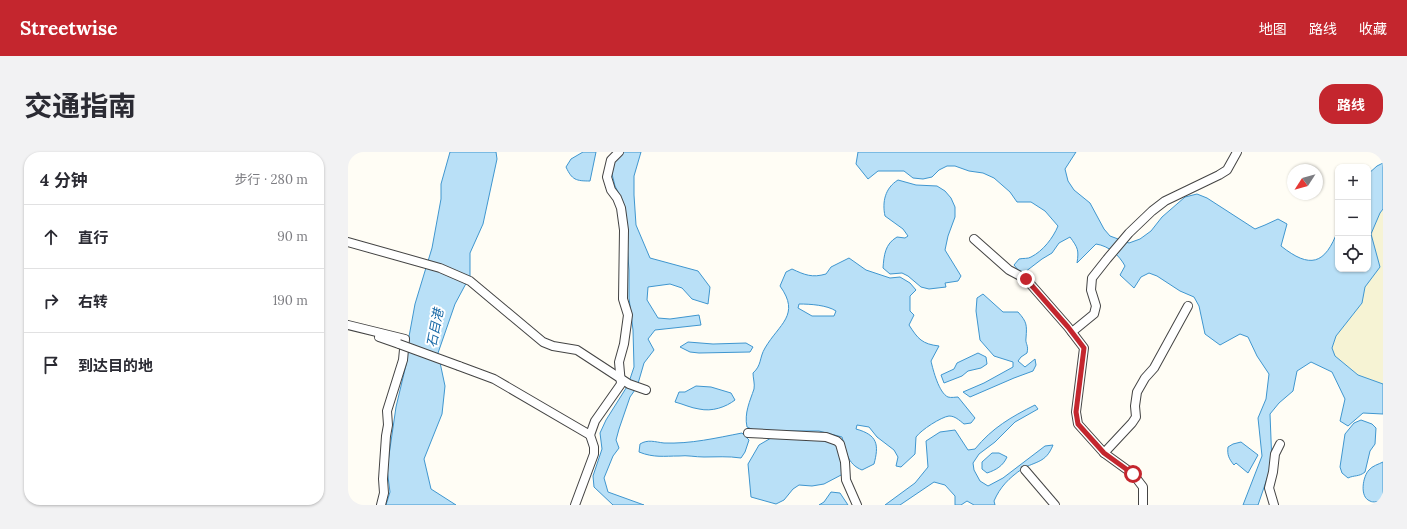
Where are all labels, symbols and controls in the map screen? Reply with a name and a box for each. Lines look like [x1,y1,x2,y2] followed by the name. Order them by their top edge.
[20,16,117,40] text: Streetwise
[1259,20,1287,38] text: 地图
[1309,20,1337,38] text: 路线
[1359,20,1387,38] text: 收藏
[1319,84,1383,124] button: 路线
[24,88,136,124] text: 交通指南
[1287,164,1323,200] north arrow
[1335,164,1371,272] map controls
[1335,164,1371,200] button: +
[40,169,88,191] text: 4 分钟
[235,171,308,188] text: 步行 · 280 m
[1335,200,1371,236] button: −
[40,226,62,248] icon: ahead
[78,228,108,247] text: 直行
[277,228,308,245] text: 90 m
[1335,236,1371,272] button: locate
[1017,270,1035,288] route end
[40,290,62,312] icon: right
[78,292,108,311] text: 右转
[273,292,308,309] text: 190 m
[423,305,447,349] water label: 石目港
[40,354,62,376] icon: arrive
[78,356,153,375] text: 到达目的地
[1124,465,1142,483] route start

